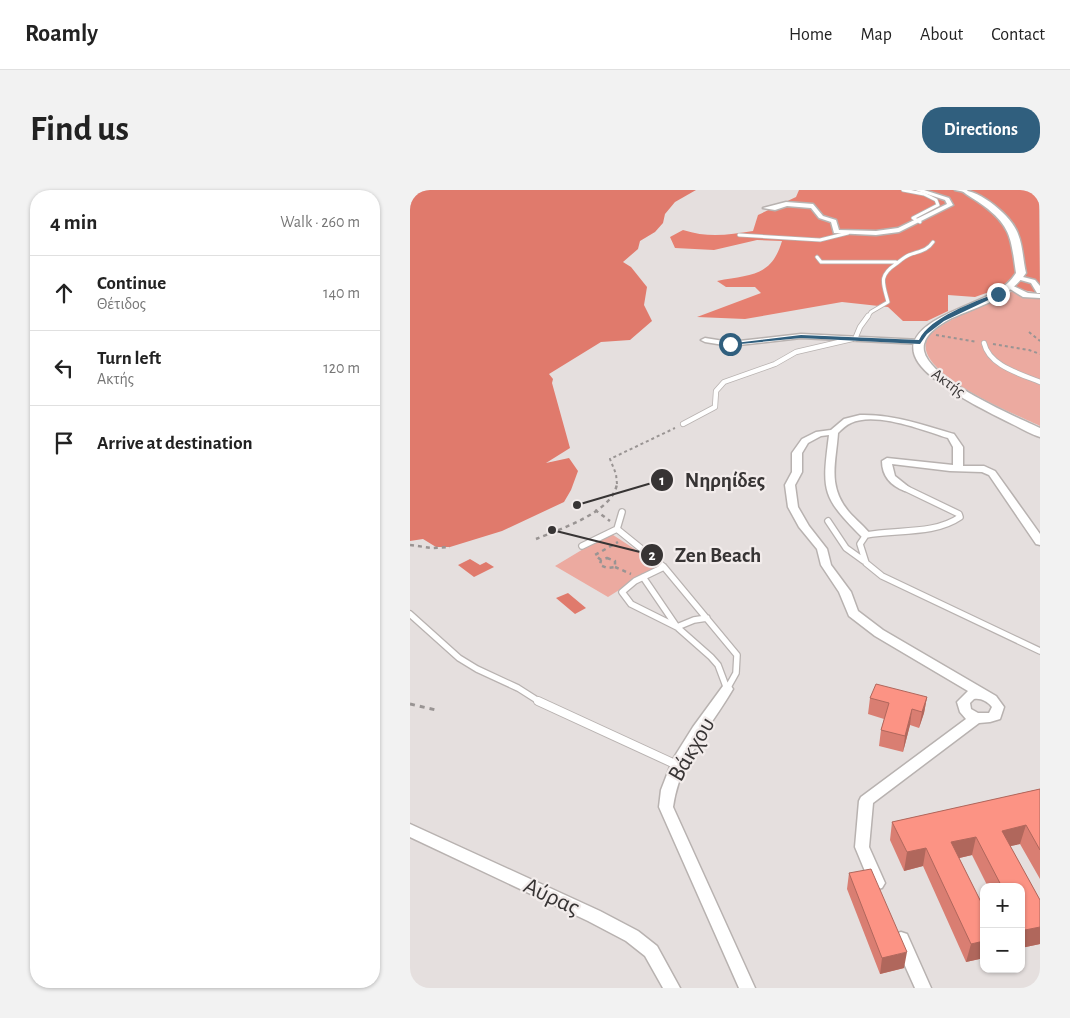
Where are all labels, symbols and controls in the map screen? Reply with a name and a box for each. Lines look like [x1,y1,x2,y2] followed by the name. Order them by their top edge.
[25,22,98,46] text: Roamly
[789,26,832,44] text: Home
[860,26,892,44] text: Map
[920,26,963,44] text: About
[991,26,1045,44] text: Contact
[922,107,1040,153] button: Directions
[30,112,129,147] text: Find us
[50,212,97,233] text: 4 min
[280,214,360,230] text: Walk · 260 m
[97,274,166,293] text: Continue
[50,279,78,307] icon: ahead
[987,283,1010,306] route end
[323,285,360,301] text: 140 m
[97,296,146,312] text: Θέτιδος
[719,333,742,356] route start
[97,349,161,368] text: Turn left
[50,354,78,382] icon: left
[323,360,360,376] text: 120 m
[928,365,968,401] street label: Ακτής
[97,371,134,387] text: Ακτής
[50,429,78,457] icon: arrive
[97,434,253,453] text: Arrive at destination
[650,462,775,498] callout: Νηρηίδες
[685,470,765,491] text: Νηρηίδες
[659,473,665,488] text: 1
[639,537,771,573] callout: Zen Beach
[675,545,761,566] text: Zen Beach
[648,548,656,563] text: 2
[664,713,720,786] street label: Βάκχου
[520,874,583,920] street label: Αύρας
[980,883,1025,973] map controls
[980,883,1025,928] button: +
[980,928,1025,973] button: −

